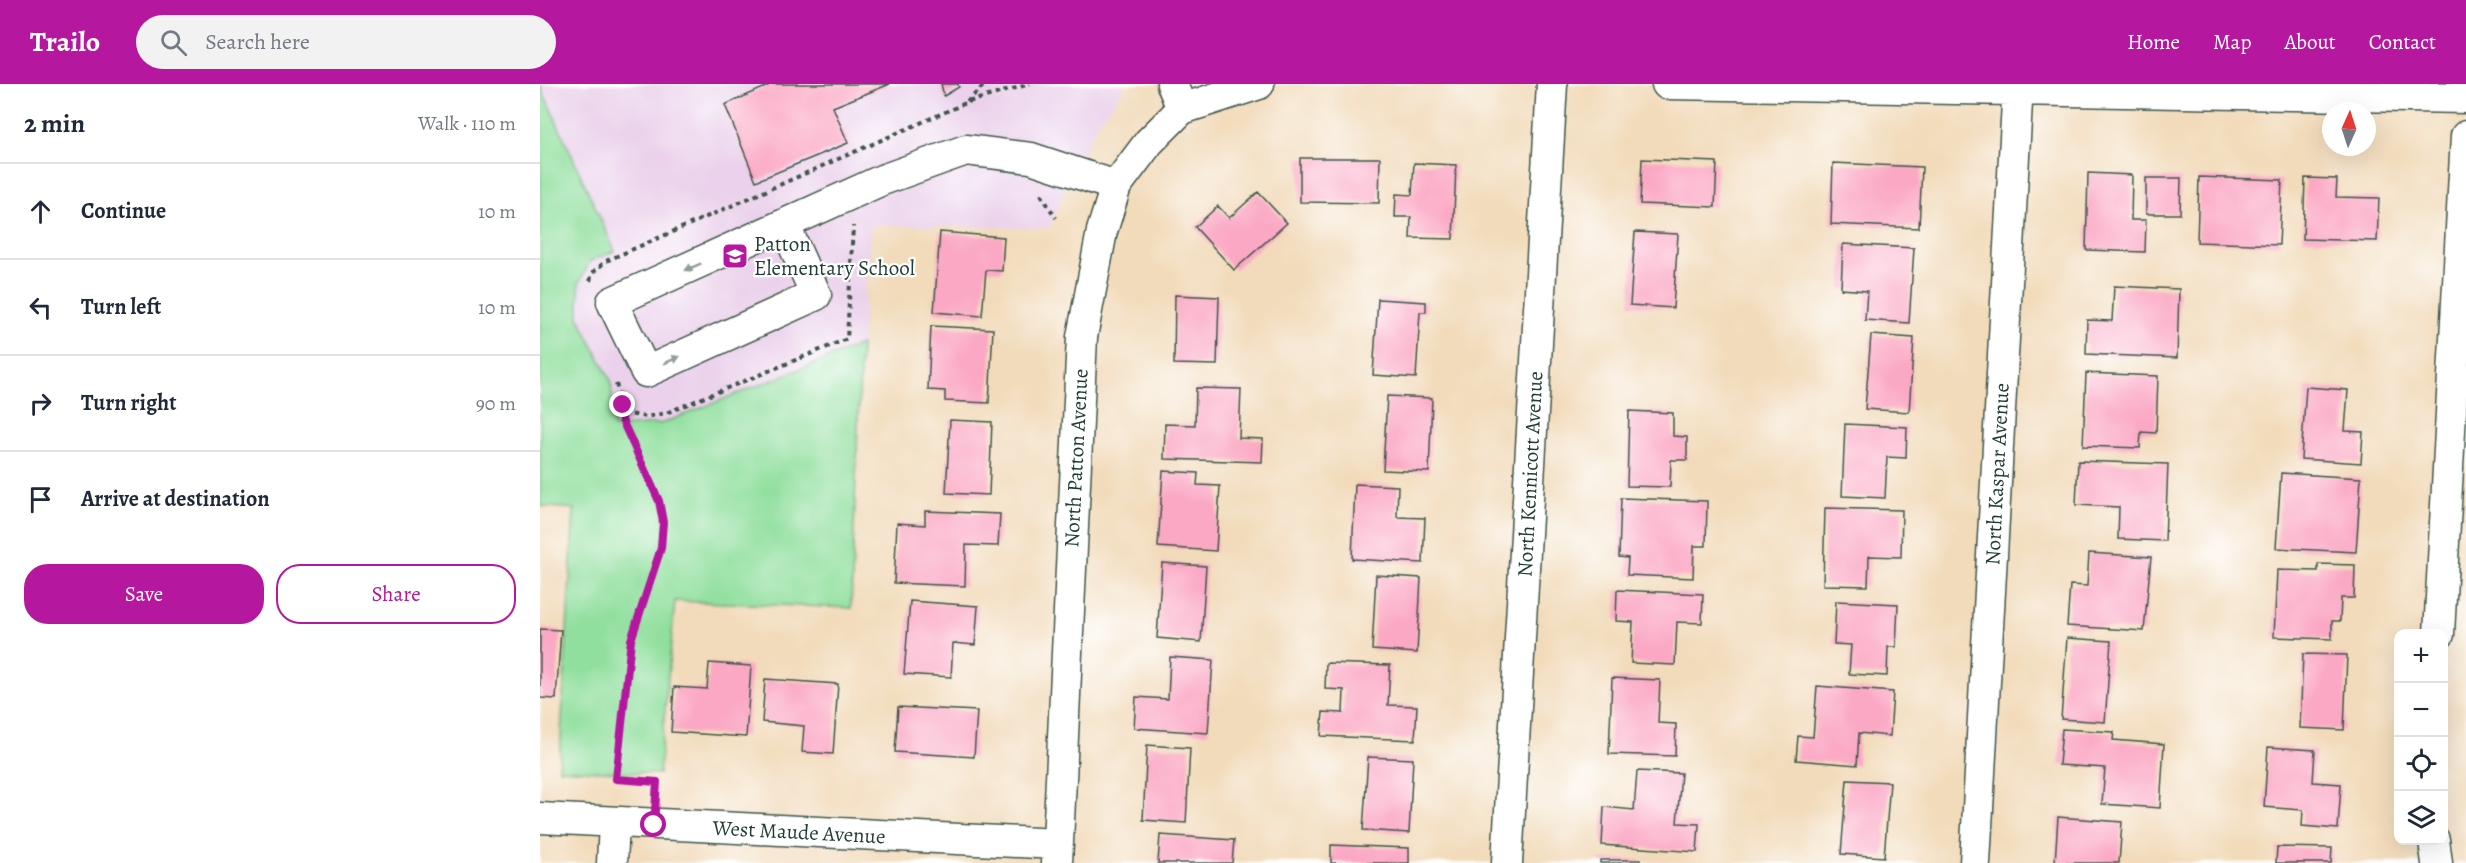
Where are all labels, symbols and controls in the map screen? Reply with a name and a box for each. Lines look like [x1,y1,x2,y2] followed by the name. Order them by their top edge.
[136,15,556,69] search box
[30,23,100,61] text: Trailo
[157,26,190,59] icon: search
[205,27,310,57] text: Search here
[2127,28,2180,56] text: Home
[2213,28,2251,56] text: Map
[2284,28,2336,56] text: About
[2369,28,2436,56] text: Contact
[2322,102,2376,156] north arrow
[24,106,85,141] text: 2 min
[418,110,516,137] text: Walk · 110 m
[24,195,57,228] icon: ahead
[81,196,166,226] text: Continue
[478,198,516,225] text: 10 m
[754,230,915,282] place label: Patton Elementary School
[720,241,750,271] school or university icon: Patton Elementary School
[684,262,701,271] one-way arrow
[24,291,57,324] icon: left
[81,292,161,322] text: Turn left
[478,294,516,321] text: 10 m
[663,355,681,365] one-way arrow
[1057,368,1095,548] street label: North Patton Avenue
[1511,370,1549,578] street label: North Kennicott Avenue
[1978,382,2016,566] street label: North Kaspar Avenue
[24,387,57,420] icon: right
[81,388,177,418] text: Turn right
[476,390,516,417] text: 90 m
[609,391,635,417] route end
[24,483,57,516] icon: arrive
[81,484,270,514] text: Arrive at destination
[24,564,264,624] button: Save
[276,564,516,624] button: Share
[2394,629,2448,845] map controls
[2394,629,2448,683] button: +
[2394,683,2448,737] button: −
[2394,737,2448,791] button: locate
[2394,791,2448,845] button: layers
[640,811,666,837] route start
[711,813,886,851] street label: West Maude Avenue

